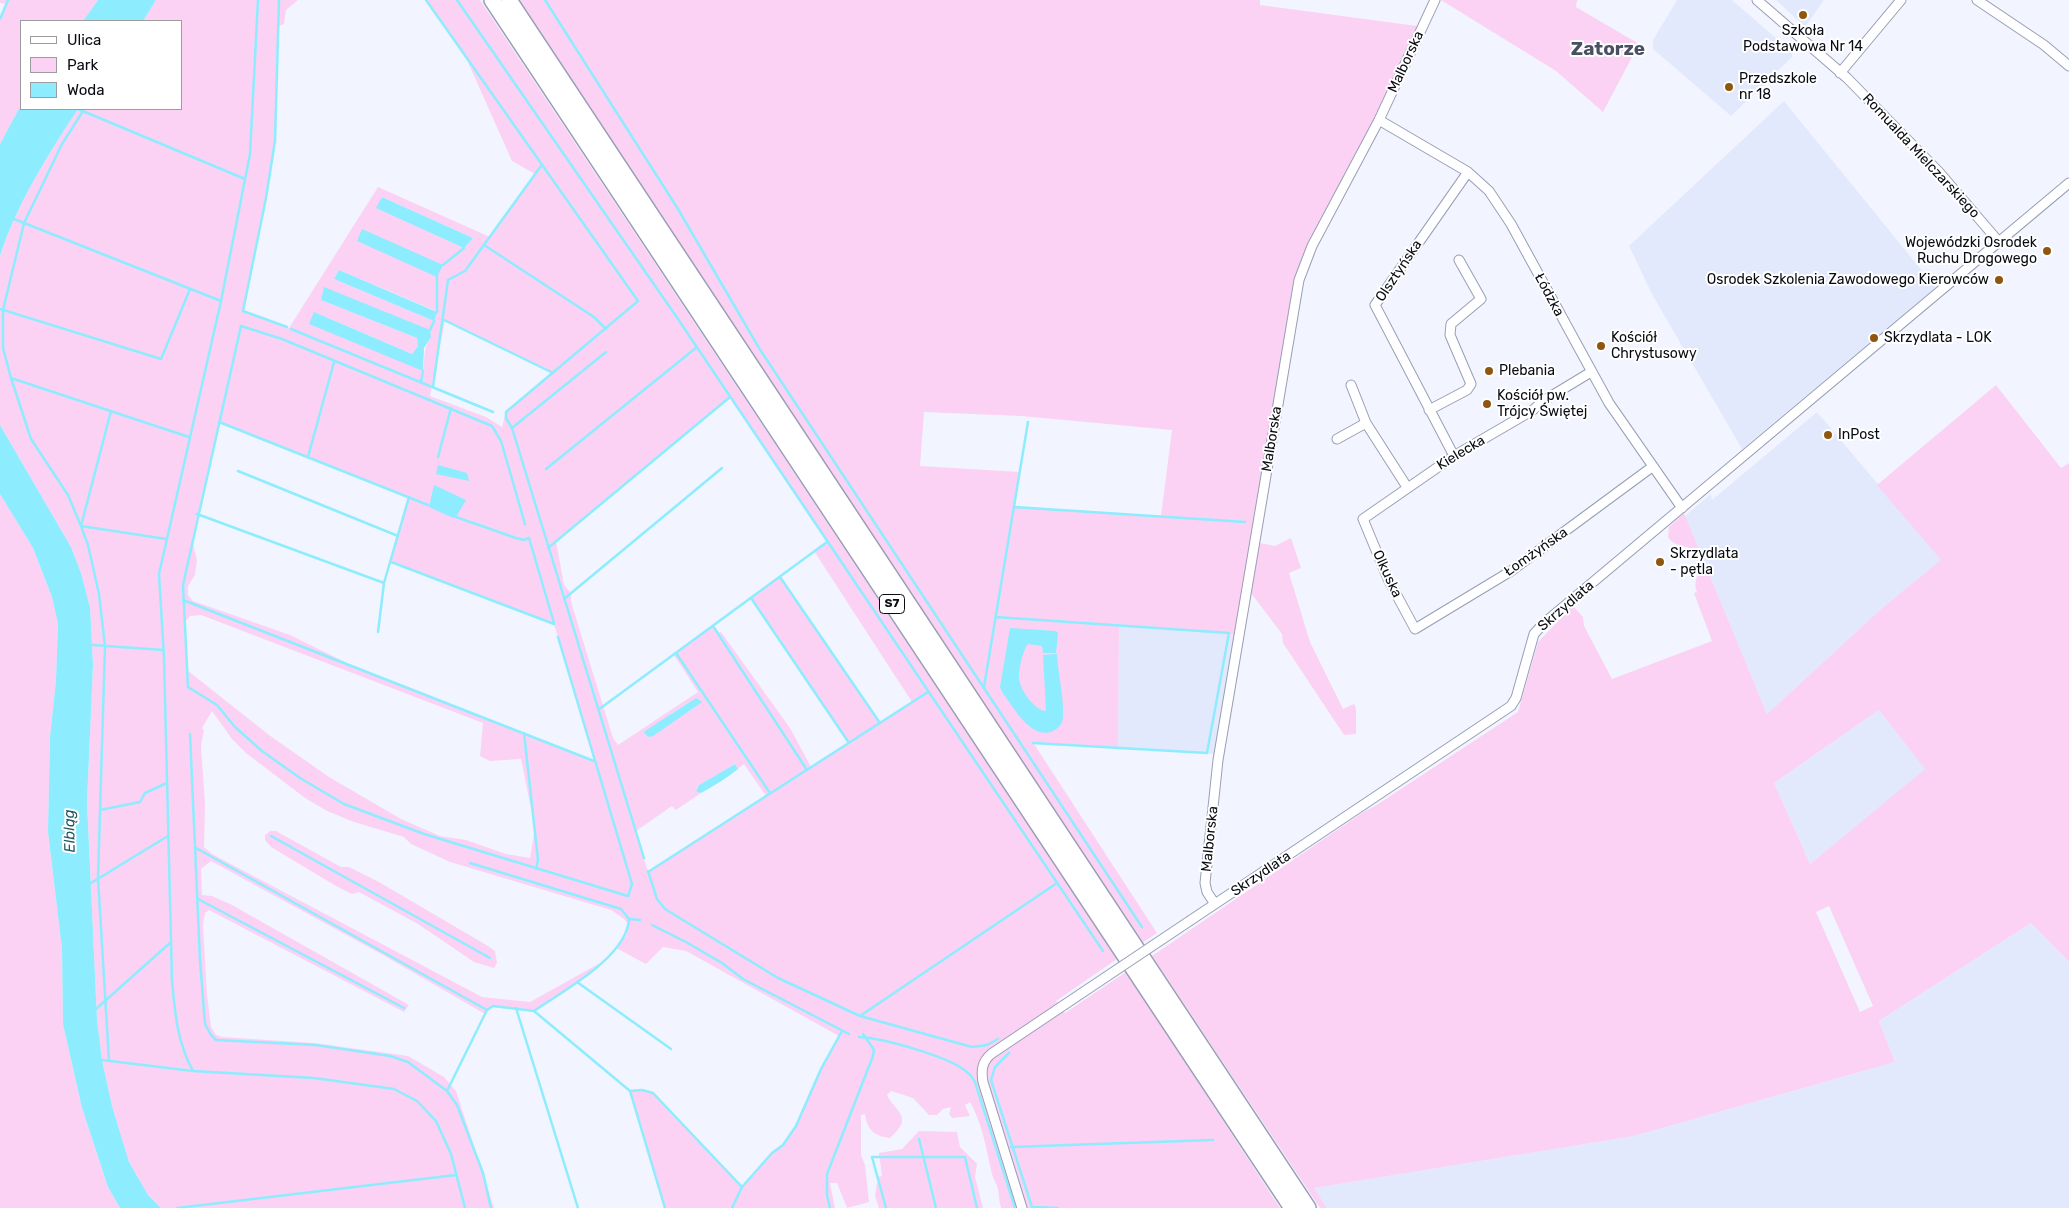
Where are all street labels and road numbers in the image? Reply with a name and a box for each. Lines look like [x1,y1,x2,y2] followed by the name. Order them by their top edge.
[1384,29,1428,95] street label: Malborska
[1859,90,1983,222] street label: Romualda Mielczarskiego
[1372,237,1426,305] street label: Olsztyńska
[1531,271,1567,319] street label: Łódzka
[1259,405,1285,473] street label: Malborska
[1434,432,1488,474] street label: Kielecka
[1501,524,1571,580] street label: Łomżyńska
[1369,548,1405,600] street label: Olkuska
[1535,577,1597,635] street label: Skrzydlata
[880,594,904,614] road number: S7
[1198,805,1222,873] street label: Malborska
[1228,848,1294,900] street label: Skrzydlata

